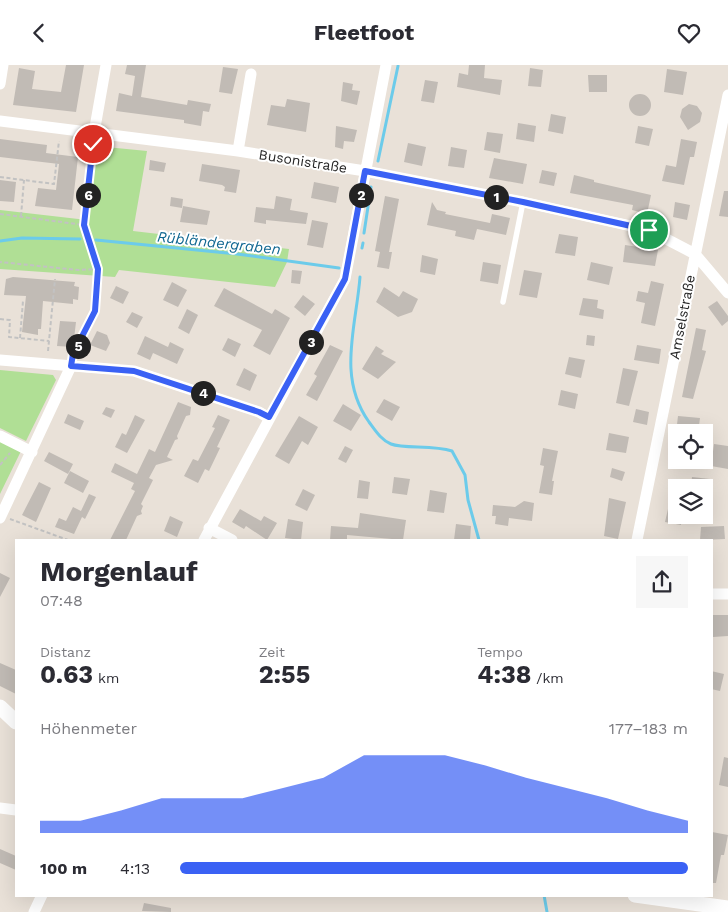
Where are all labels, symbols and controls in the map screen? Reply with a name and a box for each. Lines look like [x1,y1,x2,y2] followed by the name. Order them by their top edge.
[25,19,53,47] icon: back
[675,19,703,47] icon: heart
[314,20,414,45] text: Fleetfoot
[72,123,114,165] pin
[79,130,107,158] icon: check
[258,146,348,176] street label: Busonistraße
[76,183,100,207] pin: 6
[348,183,374,207] pin: 2
[484,185,508,209] pin: 1
[84,187,93,203] text: 6
[357,187,366,203] text: 2
[493,189,500,205] text: 1
[628,209,670,251] pin
[635,216,663,244] icon: arrive
[156,228,282,258] water label: Rübländergraben
[666,273,698,361] street label: Amselstraße
[298,329,324,355] pin: 3
[66,333,90,359] pin: 5
[307,334,316,350] text: 3
[74,338,83,354] text: 5
[190,381,216,405] pin: 4
[199,385,208,401] text: 4
[668,424,713,524] map controls
[668,424,713,469] button: locate
[668,479,713,524] button: layers
[40,555,198,588] text: Morgenlauf
[636,556,688,608] button: share
[40,591,83,610] text: 07:48
[40,644,91,660] text: Distanz
[259,644,285,660] text: Zeit
[477,644,523,660] text: Tempo
[40,660,93,689] text: 0.63
[259,660,310,689] text: 2:55
[477,660,532,689] text: 4:38
[93,670,119,686] text: km
[532,670,564,686] text: /km
[40,719,137,738] text: Höhenmeter
[609,719,688,738] text: 177–183 m
[40,859,87,878] text: 100 m
[120,859,150,878] text: 4:13

